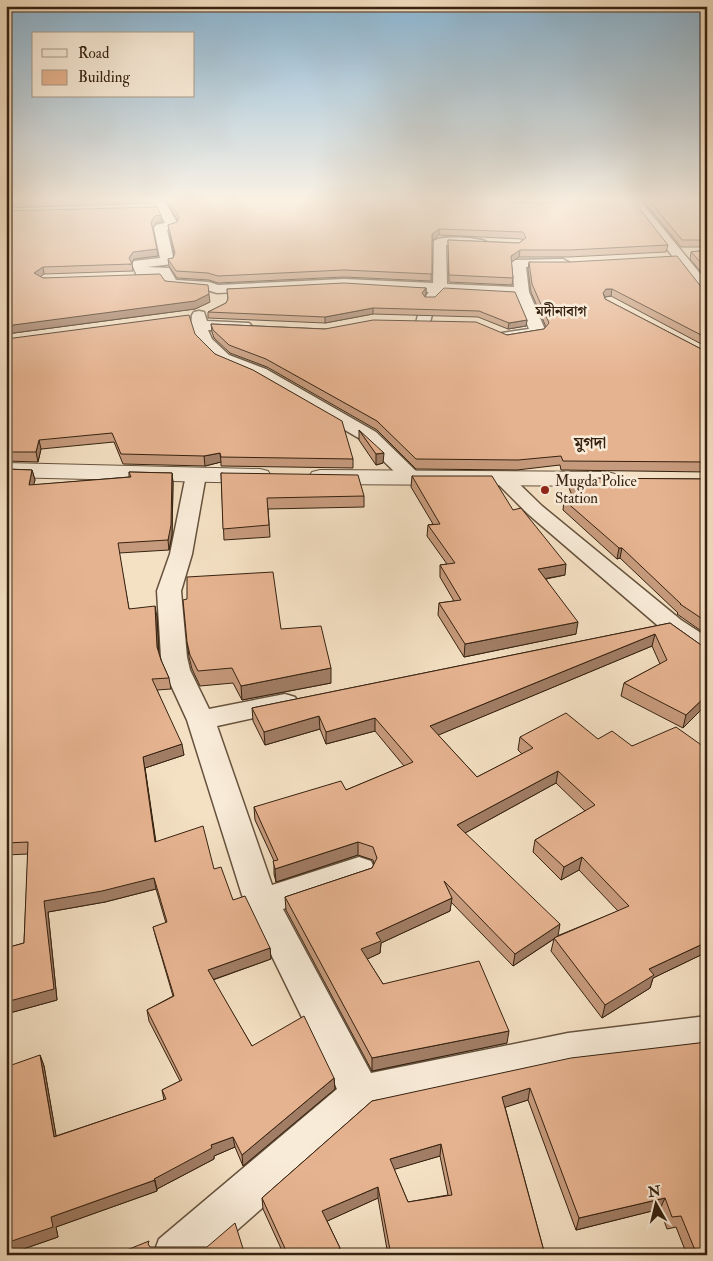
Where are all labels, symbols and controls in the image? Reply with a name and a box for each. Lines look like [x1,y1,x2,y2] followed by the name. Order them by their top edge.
[32,32,195,98] legend
[78,44,110,63] text: Road
[78,68,130,87] text: Building
[535,302,587,320] district label: মদীনাবাগ
[573,433,606,453] district label: মুগদা
[555,472,637,508] place label: Mugda Police Station
[539,484,551,496] marker: Mugda Police Station
[630,1178,680,1228] north arrow
[646,1182,662,1201] text: N

